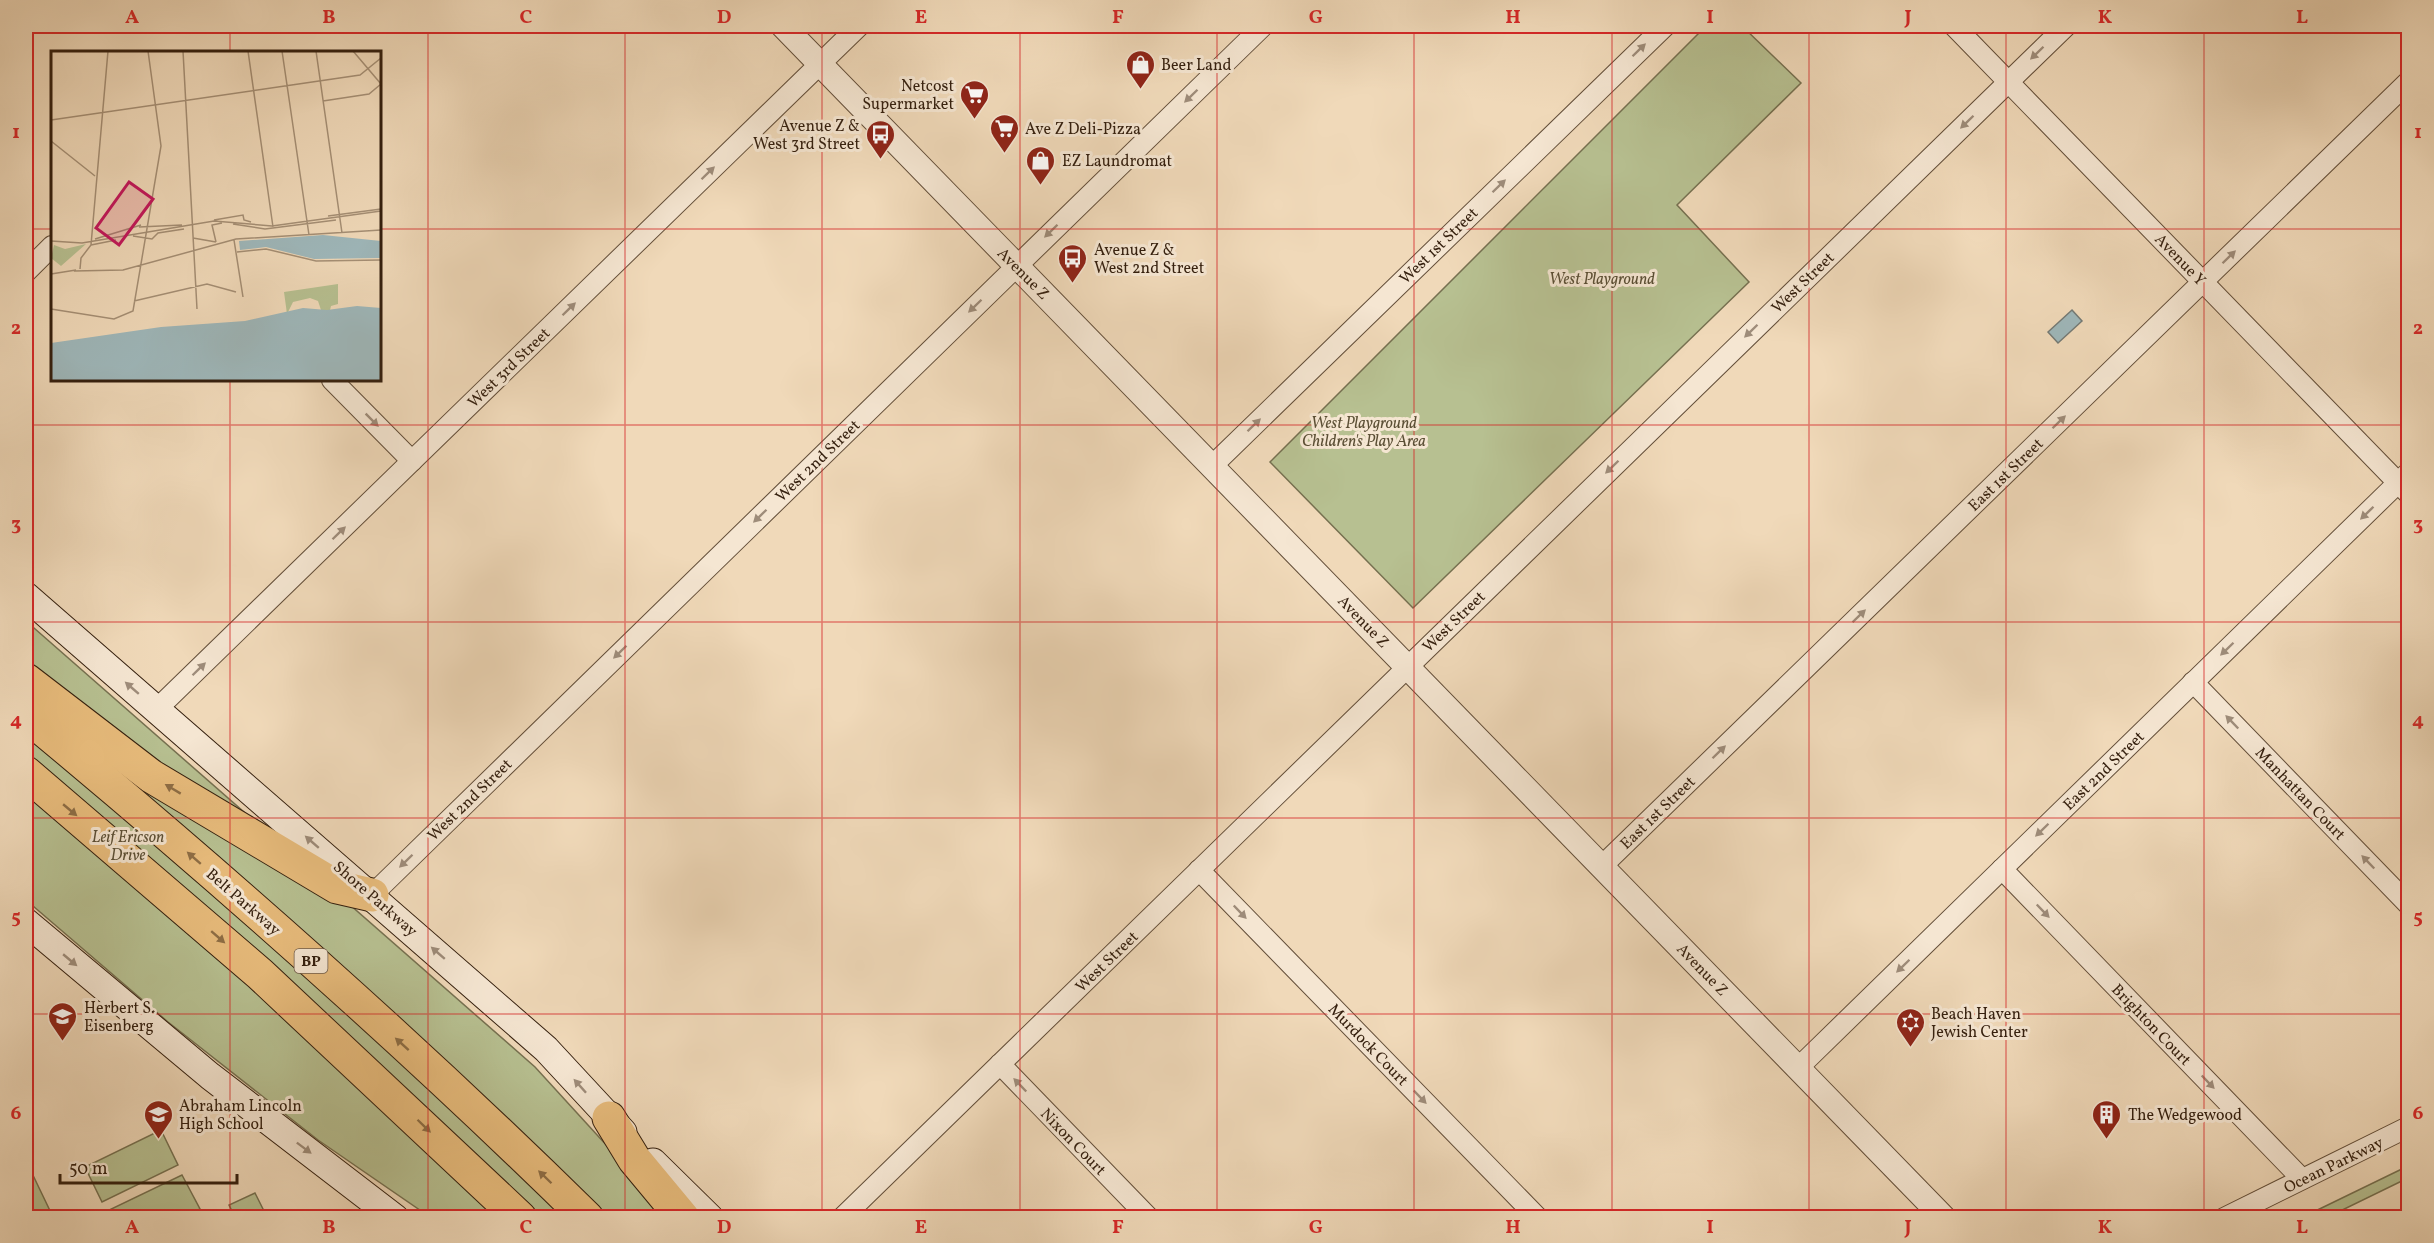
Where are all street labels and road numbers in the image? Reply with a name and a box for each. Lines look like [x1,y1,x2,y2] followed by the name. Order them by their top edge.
[1395,203,1484,290] street label: West 1st Street
[2149,229,2210,291] street label: Avenue Y
[992,243,1054,305] street label: Avenue Z
[1767,247,1840,319] street label: West Street
[463,323,556,414] street label: West 3rd Street
[771,415,866,508] street label: West 2nd Street
[1964,434,2049,517] street label: East 1st Street
[1418,586,1491,658] street label: West Street
[1332,591,1393,654] street label: Avenue Z
[2059,727,2150,816] street label: East 2nd Street
[2249,743,2350,846] street label: Manhattan Court
[423,754,518,847] street label: West 2nd Street
[1616,772,1701,855] street label: East 1st Street
[328,857,422,943] street label: Shore Parkway
[201,864,285,941] street label: Belt Parkway
[1071,926,1144,998] street label: West Street
[1671,939,1732,1002] street label: Avenue Z
[294,949,328,973] road number: BP
[2106,980,2196,1072] street label: Brighton Court
[1323,999,1413,1092] street label: Murdock Court
[1035,1104,1111,1181] street label: Nixon Court
[2280,1132,2388,1199] street label: Ocean Parkway

